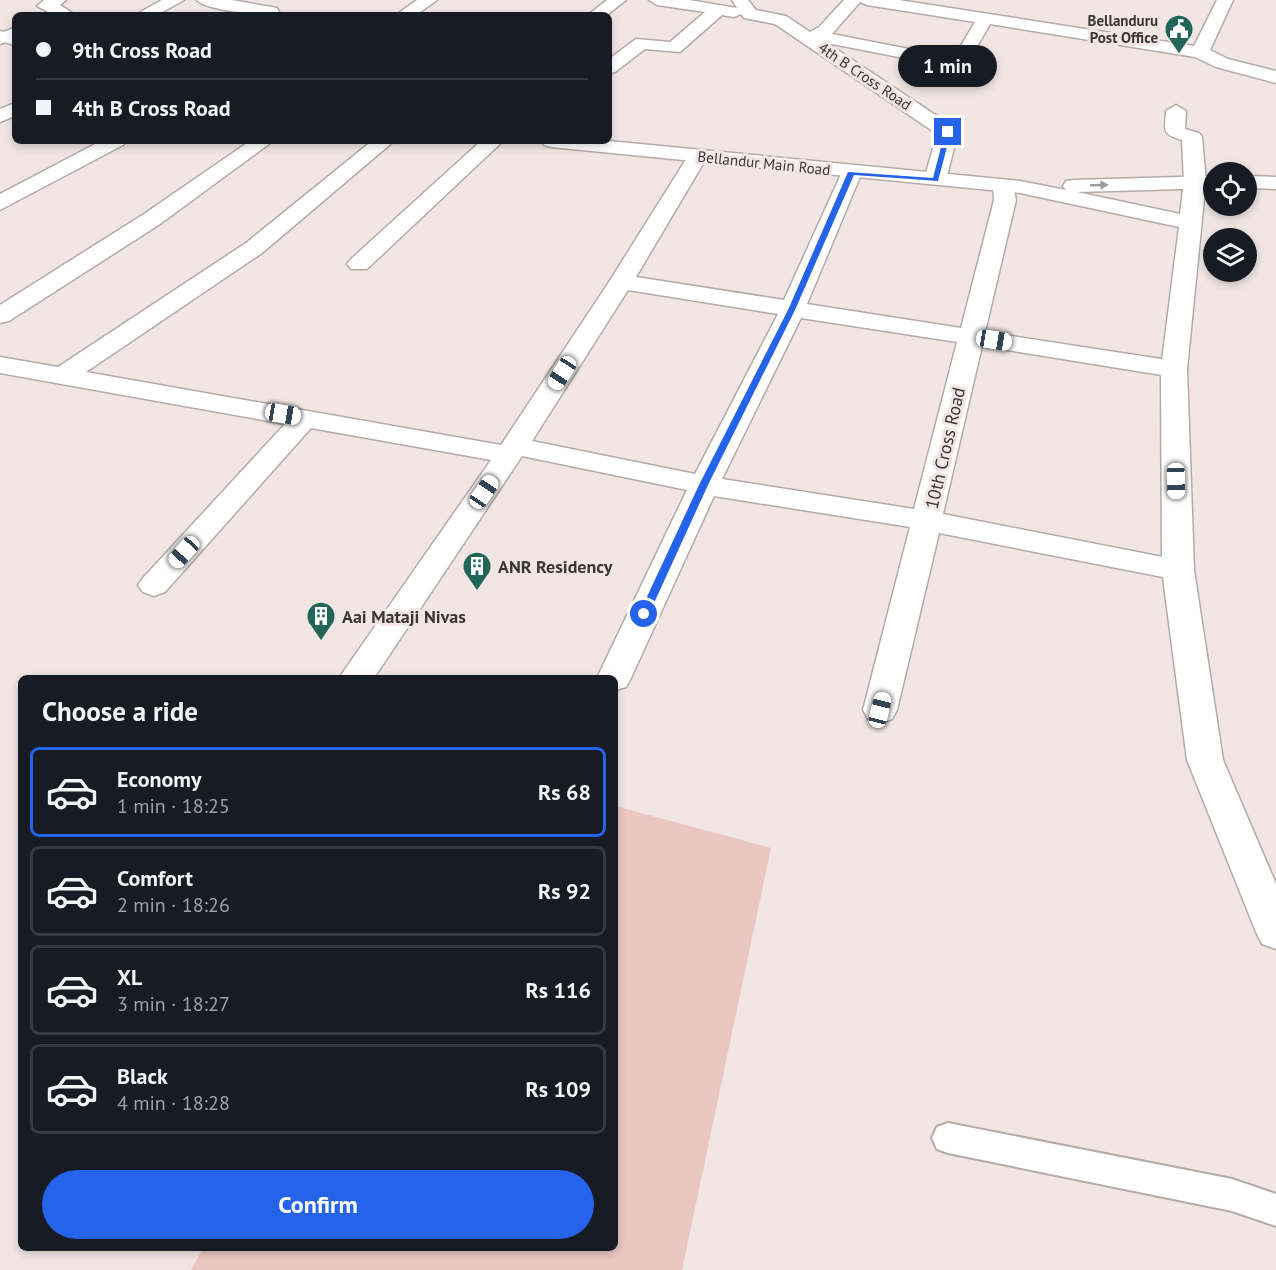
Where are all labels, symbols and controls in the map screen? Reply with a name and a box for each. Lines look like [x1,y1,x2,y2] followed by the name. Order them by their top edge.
[1088,11,1158,47] place label: Bellanduru Post Office
[1163,13,1195,55] public building icon: Bellanduru Post Office
[72,36,212,64] text: 9th Cross Road
[815,38,915,114] street label: 4th B Cross Road
[898,45,998,87] callout: 1 min
[923,53,972,79] text: 1 min
[72,94,231,122] text: 4th B Cross Road
[934,118,961,145] route end
[697,147,831,179] street label: Bellandur Main Road
[1203,162,1257,282] map controls
[1203,162,1257,216] button: locate
[1090,180,1109,190] one-way arrow
[1203,228,1257,282] button: layers
[975,328,1013,352] car
[545,353,579,393] car
[920,385,970,511] street label: 10th Cross Road
[264,402,302,426] car
[1167,463,1185,499] car
[466,472,502,512] car
[165,533,203,571] car
[461,550,493,592] building icon: ANR Residency
[498,555,613,578] place label: ANR Residency
[305,600,337,642] building icon: Aai Mataji Nivas
[630,600,657,627] route start
[342,605,466,628] place label: Aai Mataji Nivas
[867,690,893,730] car
[42,694,198,728] text: Choose a ride
[45,765,99,819] icon: car
[117,765,201,793] text: Economy
[538,778,591,806] text: Rs 68
[117,793,230,819] text: 1 min · 18:25
[45,864,99,918] icon: car
[117,864,193,892] text: Comfort
[538,877,591,905] text: Rs 92
[117,892,230,918] text: 2 min · 18:26
[45,963,99,1017] icon: car
[117,963,142,991] text: XL
[525,976,591,1004] text: Rs 116
[117,991,230,1017] text: 3 min · 18:27
[45,1062,99,1116] icon: car
[117,1062,168,1090] text: Black
[525,1075,591,1103] text: Rs 109
[117,1090,230,1116] text: 4 min · 18:28
[42,1170,594,1239] button: Confirm

